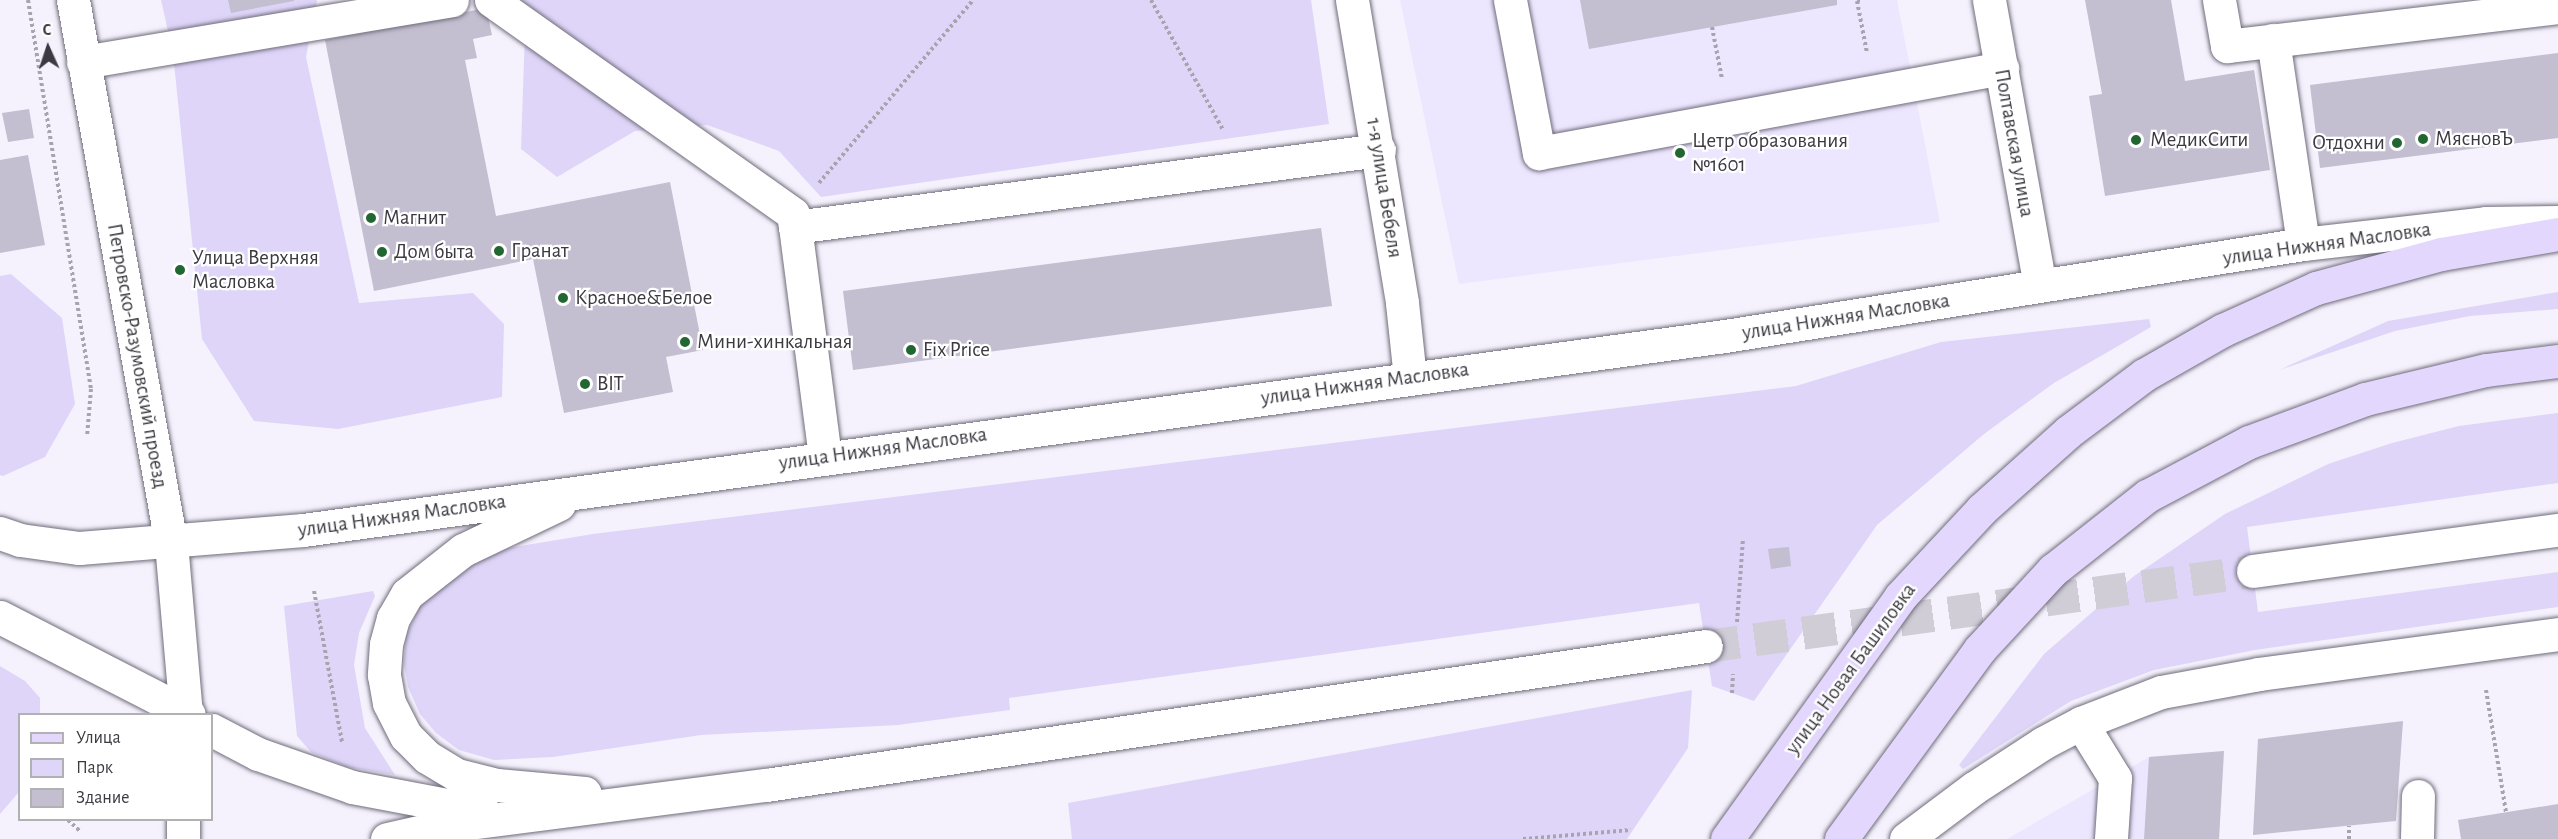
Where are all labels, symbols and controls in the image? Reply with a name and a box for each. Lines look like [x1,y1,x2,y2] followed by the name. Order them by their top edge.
[18,18,78,78] north arrow
[42,22,52,38] text: С
[1989,67,2039,219] street label: Полтавская улица
[1360,116,1408,260] street label: 1-я улица Бебеля
[2435,126,2513,152] place label: МясновЪ
[2150,127,2248,153] place label: МедикСити
[1692,128,1848,178] place label: Цетр образования №1601
[2312,130,2385,156] place label: Отдохни
[2127,131,2145,149] marker: МедикСити
[2416,132,2430,146] marker: МясновЪ
[2390,136,2404,150] marker: Отдохни
[1673,146,1687,160] marker: Цетр образования №1601
[383,205,446,231] place label: Магнит
[364,211,378,225] marker: Магнит
[2221,217,2433,271] street label: улица Нижняя Масловка
[101,222,173,490] street label: Петровско-Разумовский проезд
[511,238,569,264] place label: Гранат
[394,239,474,265] place label: Дом быта
[492,244,506,258] marker: Гранат
[192,245,319,295] place label: Улица Верхняя Масловка
[375,245,389,259] marker: Дом быта
[173,263,187,277] marker: Улица Верхняя Масловка
[575,285,712,311] place label: Красное&Белое
[1740,288,1952,346] street label: улица Нижняя Масловка
[556,291,570,305] marker: Красное&Белое
[697,329,852,355] place label: Мини-хинкальная
[678,335,692,349] marker: Мини-хинкальная
[923,337,990,363] place label: Fix Price
[904,343,918,357] marker: Fix Price
[1259,357,1471,411] street label: улица Нижняя Масловка
[597,371,624,397] place label: BIT
[578,377,592,391] marker: BIT
[777,422,989,476] street label: улица Нижняя Масловка
[296,489,508,543] street label: улица Нижняя Масловка
[1780,578,1922,760] street label: улица Новая Башиловка
[18,713,213,821] legend
[76,729,121,747] text: Улица
[76,759,113,777] text: Парк
[76,789,130,807] text: Здание

